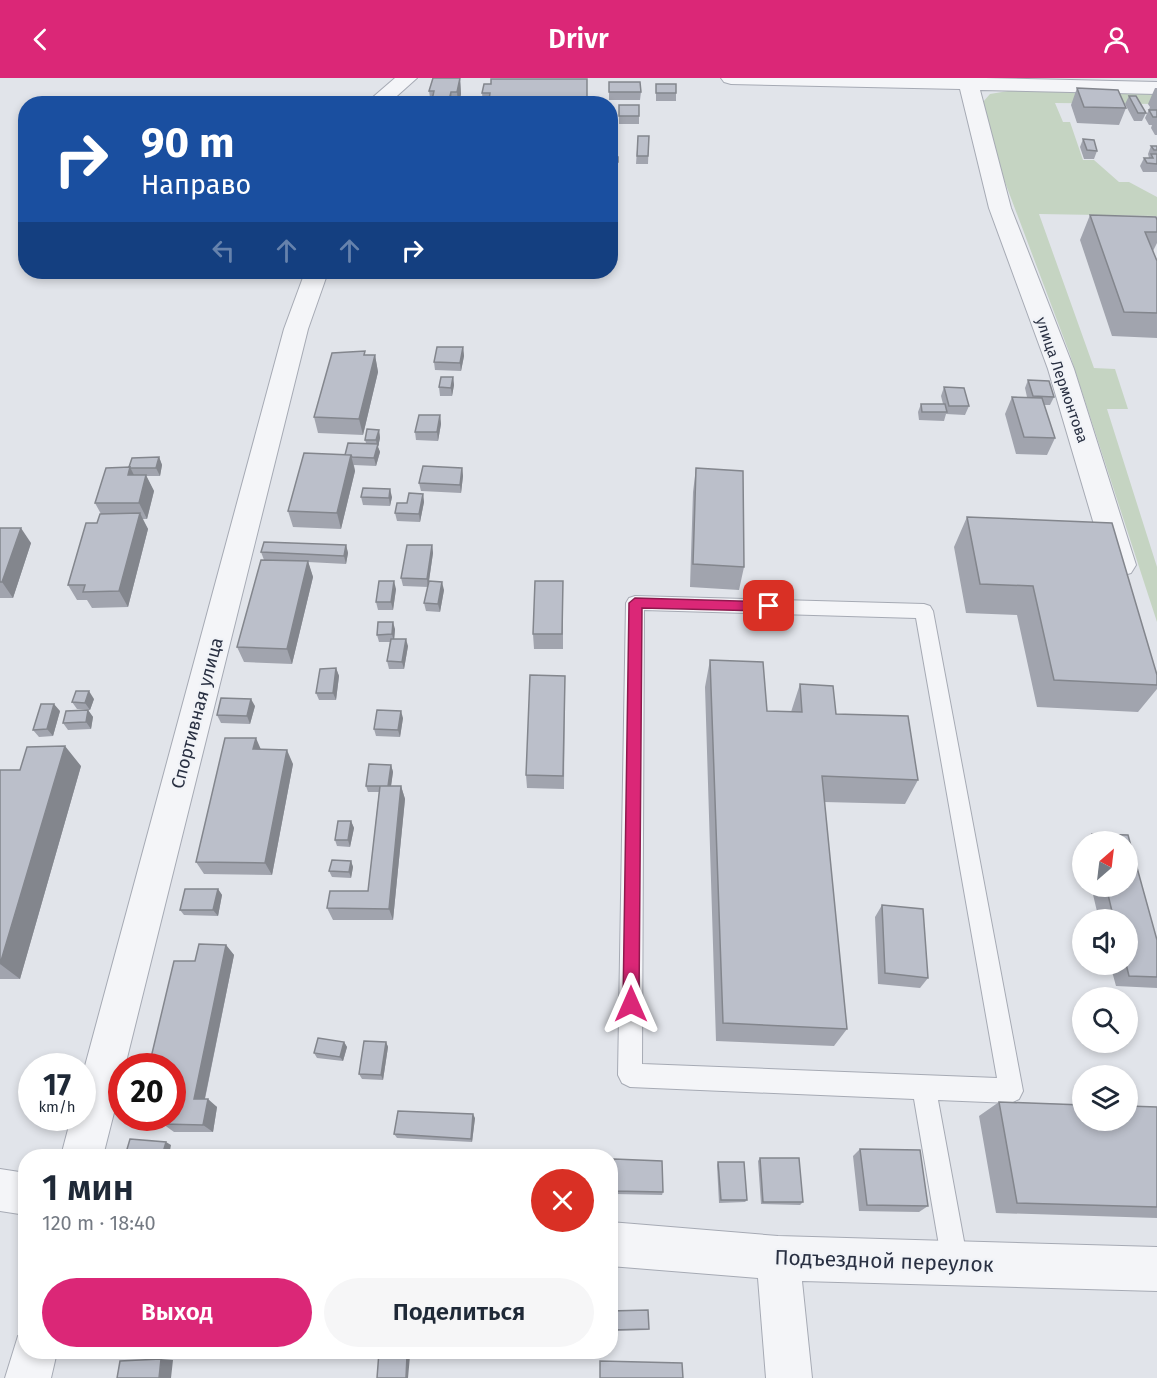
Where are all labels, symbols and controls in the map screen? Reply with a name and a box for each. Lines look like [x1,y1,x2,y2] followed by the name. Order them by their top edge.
[24,23,57,56] icon: back
[548,23,609,55] text: Drivr
[1100,23,1133,56] icon: person
[141,118,235,168] text: 90 m
[42,120,120,198] icon: right
[141,169,251,201] text: Направо
[207,234,240,267] icon: left
[270,234,303,267] icon: ahead
[333,234,366,267] icon: ahead
[396,234,429,267] icon: right
[1032,315,1092,445] street label: улица Лермонтова
[743,580,794,631] pin
[752,589,785,622] icon: arrive
[166,635,228,791] street label: Спортивная улица
[1072,831,1138,897] north arrow
[1072,831,1138,1131] map controls
[1072,909,1138,975] button: sound
[599,972,663,1036] position arrow
[1072,987,1138,1053] button: search
[108,1053,186,1131] speed limit sign: 20
[1072,1065,1138,1131] button: layers
[43,1067,71,1103] text: 17
[38,1098,76,1116] text: km/h
[42,1166,134,1210] text: 1 мин
[531,1169,594,1232] button: close
[42,1211,156,1235] text: 120 m · 18:40
[774,1244,994,1278] street label: Подъездной переулок
[42,1278,312,1347] button: Выход
[324,1278,594,1347] button: Поделиться

